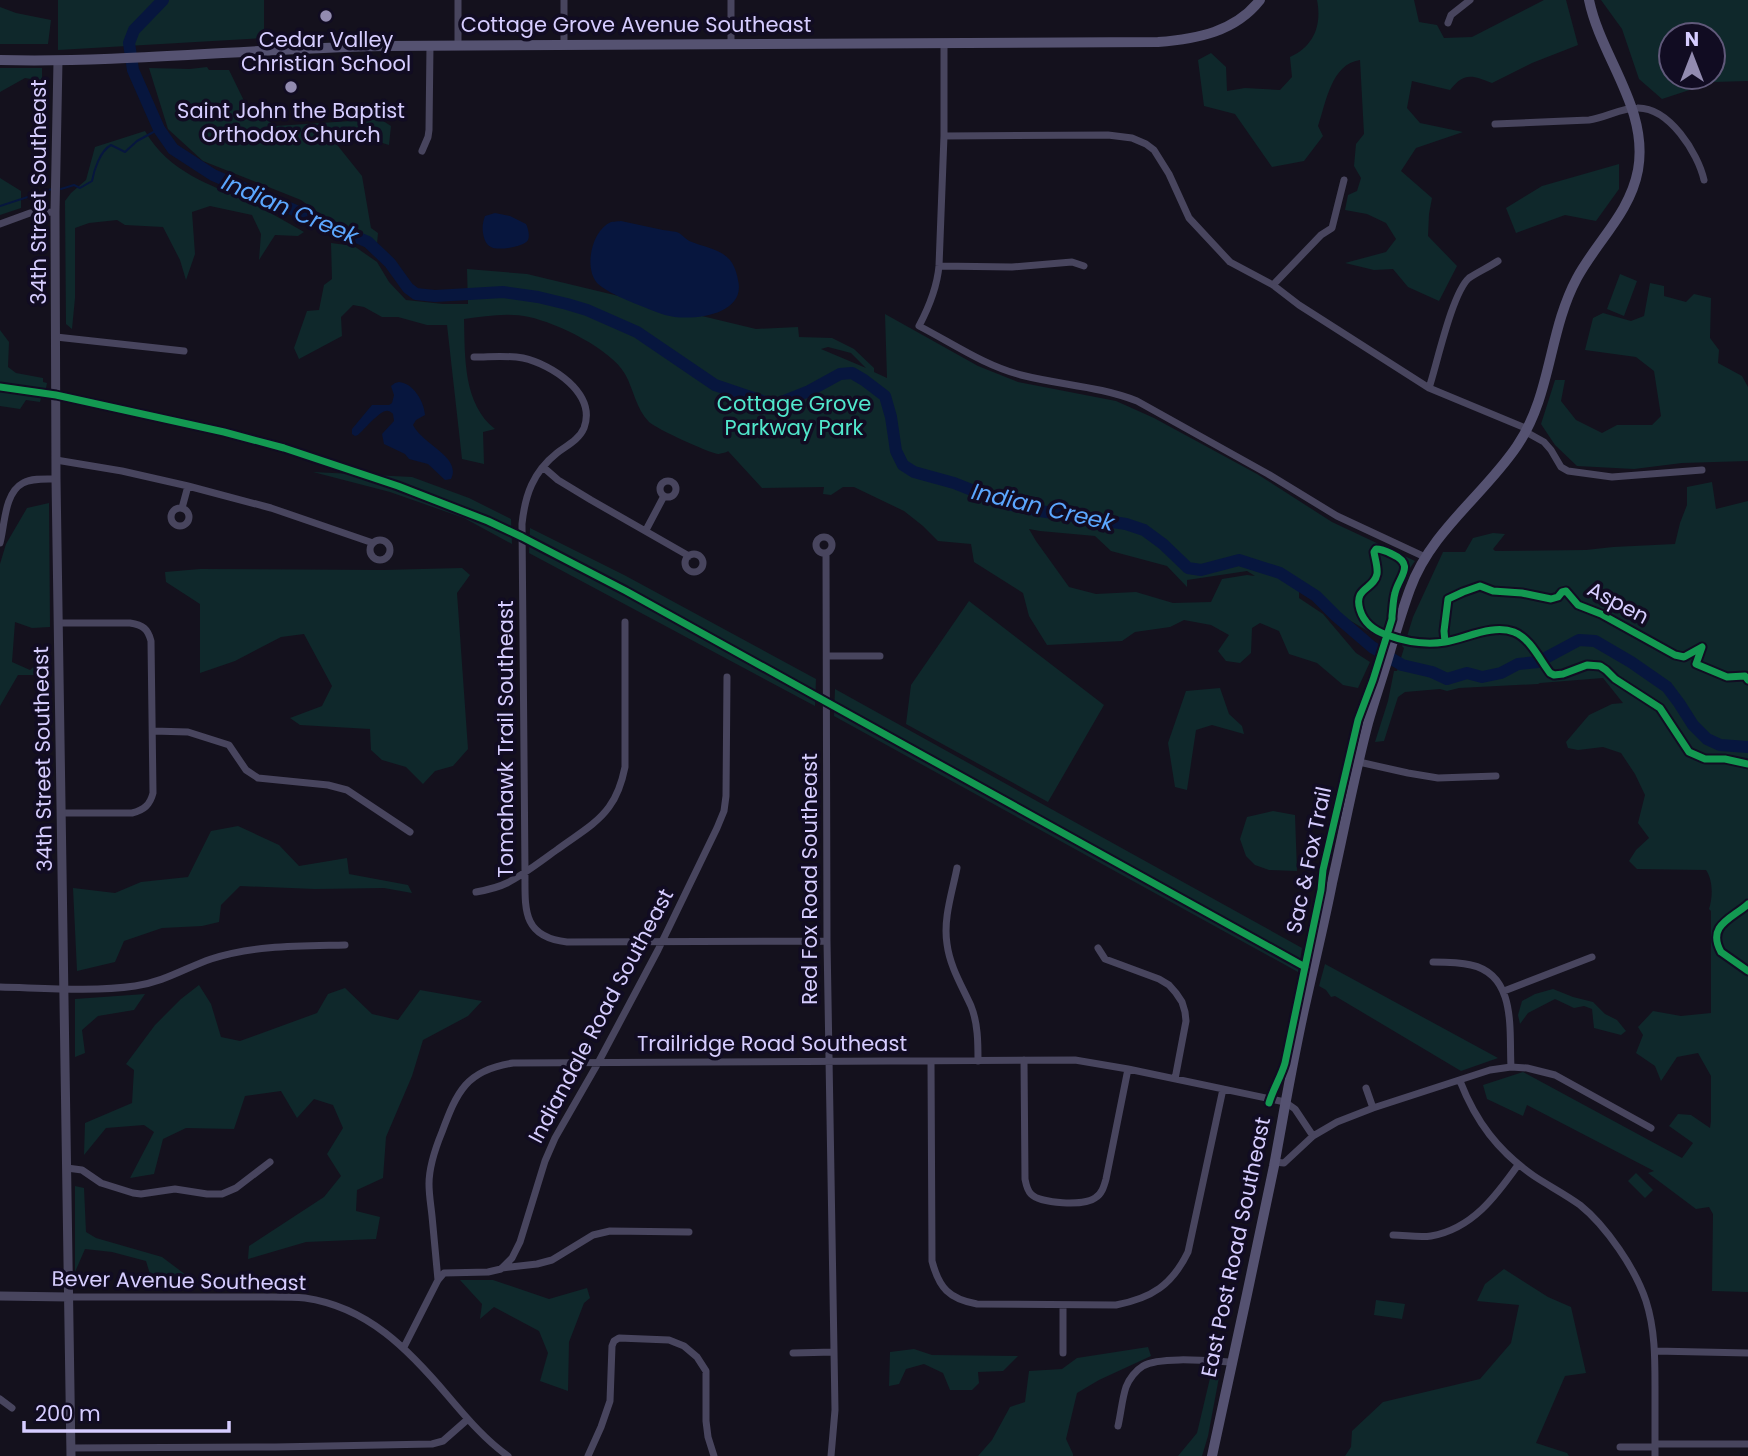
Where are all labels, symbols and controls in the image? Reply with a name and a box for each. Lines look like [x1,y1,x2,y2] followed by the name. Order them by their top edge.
[318,8,334,24] marker: Cedar Valley Christian School
[461,10,811,39] street label: Cottage Grove Avenue Southeast
[1657,21,1727,91] north arrow
[241,25,411,78] place label: Cedar Valley Christian School
[1685,26,1699,53] text: N
[24,79,53,305] street label: 34th Street Southeast
[283,79,299,95] marker: Saint John the Baptist Orthodox Church
[177,96,405,149] place label: Saint John the Baptist Orthodox Church
[217,166,364,253] water label: Indian Creek
[717,389,871,442] park label: Cottage Grove Parkway Park
[969,475,1119,539] water label: Indian Creek
[1582,574,1654,631] street label: Aspen
[491,600,520,878] street label: Tomahawk Trail Southeast
[26,646,59,872] street label: 34th Street Southeast
[795,753,824,1005] street label: Red Fox Road Southeast
[1279,784,1338,936] street label: Sac & Fox Trail
[521,884,680,1148] street label: Indiandale Road Southeast
[637,1029,907,1058] street label: Trailridge Road Southeast
[1194,1114,1277,1380] street label: East Post Road Southeast
[51,1264,307,1297] street label: Bever Avenue Southeast
[24,1390,229,1434] scale bar
[35,1399,101,1428] text: 200 m

